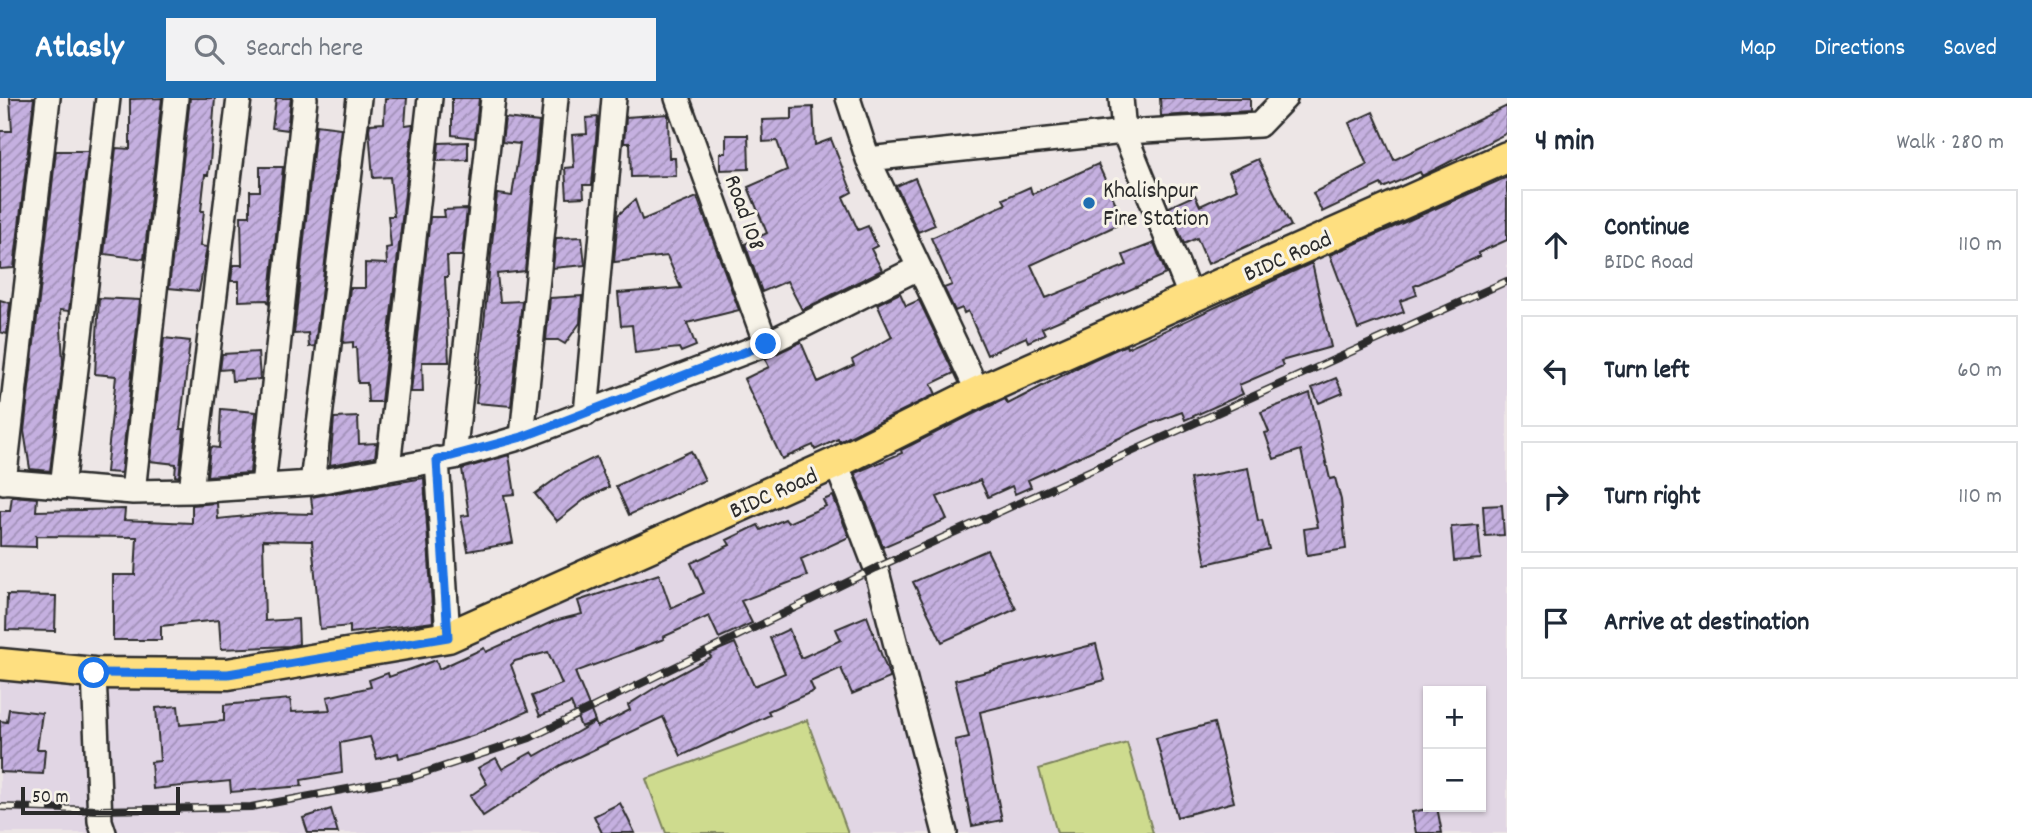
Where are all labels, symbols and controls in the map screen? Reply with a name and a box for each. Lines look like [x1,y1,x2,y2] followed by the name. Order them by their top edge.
[166,18,656,81] search box
[35,26,124,73] text: Atlasly
[190,30,228,68] icon: search
[246,31,363,68] text: Search here
[1740,32,1776,66] text: Map
[1814,32,1905,66] text: Directions
[1943,32,1997,66] text: Saved
[1535,122,1594,165] text: 4 min
[1896,127,2004,160] text: Walk · 280 m
[714,170,773,256] street label: Road 108
[1103,175,1209,237] place label: Khalishpur Fire Station
[1081,195,1097,211] marker: Khalishpur Fire Station
[1604,210,1689,247] text: Continue
[1239,223,1338,292] street label: BIDC Road
[1537,226,1575,264] icon: ahead
[1958,229,2002,262] text: 110 m
[1604,247,1694,280] text: BIDC Road
[750,328,781,359] route end
[1537,352,1575,390] icon: left
[1604,353,1690,390] text: Turn left
[1957,355,2002,388] text: 60 m
[725,460,824,529] street label: BIDC Road
[1537,478,1575,516] icon: right
[1604,479,1701,516] text: Turn right
[1958,481,2002,514] text: 110 m
[1537,604,1575,642] icon: arrive
[1604,605,1809,642] text: Arrive at destination
[78,657,109,688] route start
[1423,686,1486,812] map controls
[1423,686,1486,749] button: +
[1423,749,1486,812] button: −
[21,784,180,816] scale bar
[32,785,69,812] text: 50 m

